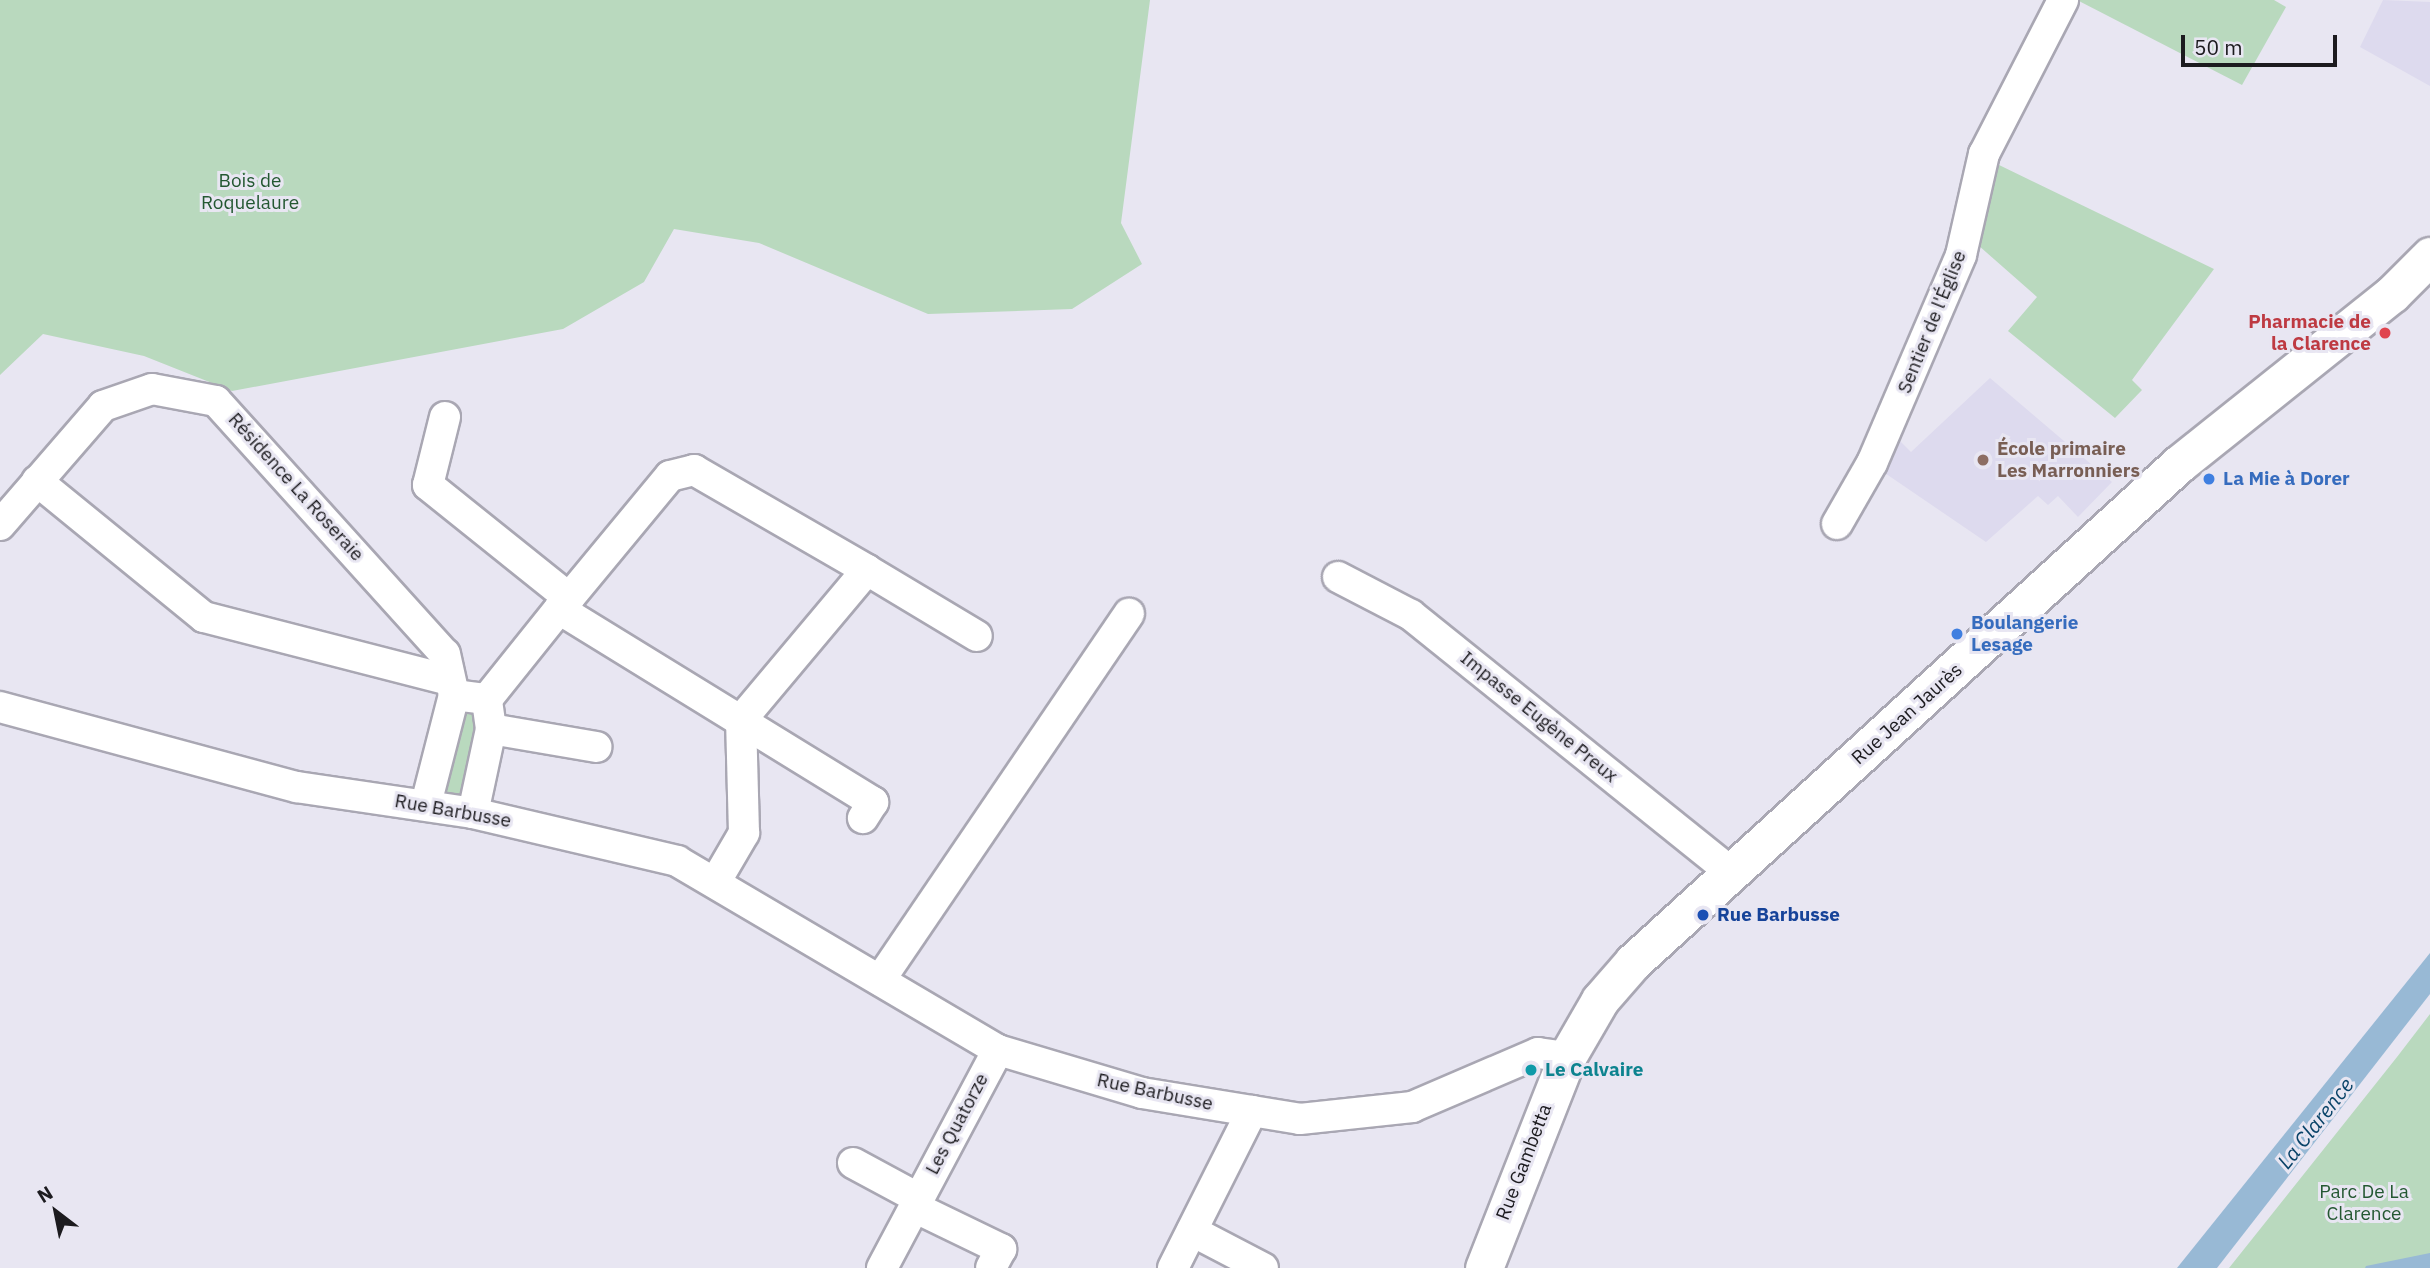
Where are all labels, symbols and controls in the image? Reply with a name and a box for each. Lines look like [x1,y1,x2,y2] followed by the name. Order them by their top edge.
[2185,21,2341,65] scale bar
[2194,33,2243,61] text: 50 m
[201,170,299,214] park label: Bois de Roquelaure
[1893,247,1971,397] street label: Sentier de l'Église
[2248,311,2371,355] place label: Pharmacie de la Clarence
[2377,325,2393,341] marker: Pharmacie de la Clarence
[223,408,369,566] street label: Résidence La Roseraie
[1997,438,2140,482] place label: École primaire Les Marronniers
[1975,452,1991,468] marker: École primaire Les Marronniers
[2223,468,2350,490] place label: La Mie à Dorer
[2201,471,2217,487] marker: La Mie à Dorer
[1971,612,2078,656] place label: Boulangerie Lesage
[1949,626,1965,642] marker: Boulangerie Lesage
[1456,647,1622,787] street label: Impasse Eugène Preux
[1847,658,1967,770] street label: Rue Jean Jaurès
[393,790,513,832] street label: Rue Barbusse
[1717,904,1840,926] place label: Rue Barbusse
[1695,907,1711,923] marker: Rue Barbusse
[1545,1059,1643,1081] place label: Le Calvaire
[1523,1062,1539,1078] marker: Le Calvaire
[1095,1069,1215,1115] street label: Rue Barbusse
[921,1070,993,1178] street label: Les Quatorze
[2272,1073,2358,1173] water label: La Clarence
[1491,1101,1557,1223] street label: Rue Gambetta
[21,1177,91,1247] north arrow
[33,1180,57,1208] text: N
[2319,1181,2409,1225] park label: Parc De La Clarence

